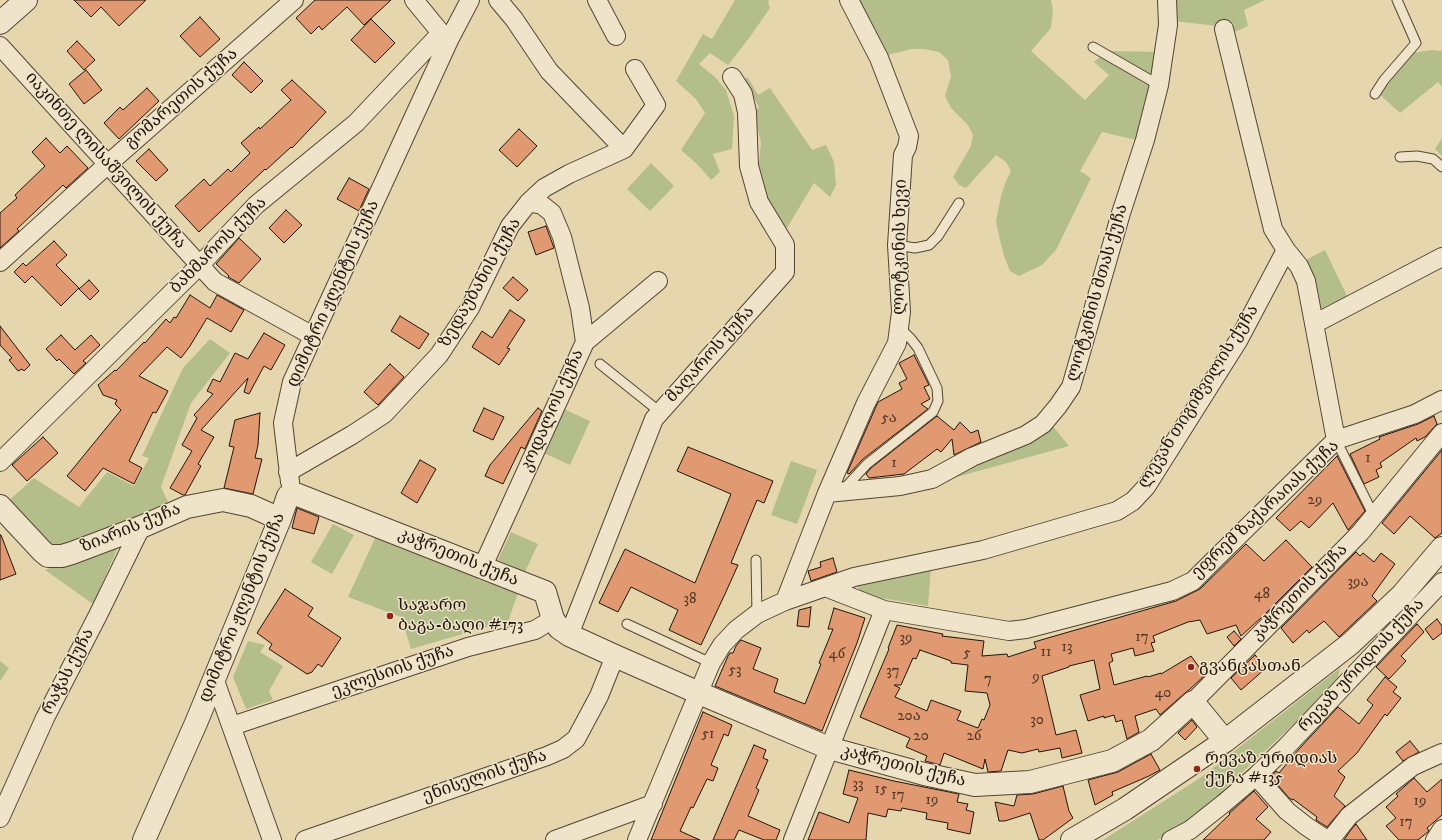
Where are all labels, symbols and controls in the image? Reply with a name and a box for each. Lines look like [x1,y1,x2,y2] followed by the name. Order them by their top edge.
[121,44,243,154] street label: გომარეთის ქუჩა
[20,68,190,254] street label: იაკინთე ლისაშვილის ქუჩა
[890,179,912,315] street label: ლოტკინის ხევი
[166,193,272,299] street label: ბახმაროს ქუჩა
[283,197,385,391] street label: დიმიტრი ჟღენტის ქუჩა
[1063,202,1133,384] street label: ლოტკინის მთას ქუჩა
[436,215,526,351] street label: ზედაუბანის ქუჩა
[1134,302,1264,492] street label: ლევან თიგიშვილის ქუჩა
[662,303,760,407] street label: მაღაროს ქუჩა
[517,347,589,475] street label: კოდალოს ქუჩა
[881,410,897,428] house number: 5ა
[1188,436,1344,584] street label: ეფრემ ზაქარაიას ქუჩა
[1365,450,1371,468] house number: 1
[891,455,897,473] house number: 1
[1308,492,1322,510] house number: 29
[78,500,184,558] street label: ზიარის ქუჩა
[196,510,290,706] street label: დიმიტრი ჟღენტის ქუჩა
[395,525,521,591] street label: კაჭრეთის ქუჩა
[1247,540,1353,646] street label: კაჭრეთის ქუჩა
[1347,574,1369,592] house number: 39ა
[1254,586,1270,604] house number: 48
[683,591,697,609] house number: 38
[1295,595,1429,737] street label: რევაზ ურიდიას ქუჩა
[398,596,523,636] place label: საჯარო ბაგა-ბაღი #173
[385,611,395,621] marker: საჯარო ბაგა-ბაღი #173
[39,625,99,719] street label: რაჭას ქუჩა
[1135,629,1149,647] house number: 17
[899,630,913,648] house number: 39
[1061,639,1073,657] house number: 13
[329,641,457,703] street label: ეკლესიის ქუჩა
[1040,644,1052,662] house number: 11
[963,645,971,663] house number: 5
[829,646,845,664] house number: 46
[1199,657,1301,677] place label: გვანცასთან
[728,662,742,680] house number: 53
[1186,662,1196,672] marker: გვანცასთან
[886,663,900,681] house number: 37
[1032,669,1040,687] house number: 9
[984,671,992,689] house number: 7
[1155,685,1171,703] house number: 40
[897,708,921,726] house number: 20ა
[1030,712,1044,730] house number: 30
[702,726,714,744] house number: 51
[913,728,929,746] house number: 20
[966,728,982,746] house number: 26
[838,742,968,792] street label: კაჭრეთის ქუჩა
[420,746,550,808] street label: ენისელის ქუჩა
[1205,749,1337,789] place label: რევაზ ურიდიას ქუჩა #135
[1192,764,1202,774] marker: რევაზ ურიდიას ქუჩა #135
[852,776,864,794] house number: 33
[875,781,887,799] house number: 15
[891,787,905,805] house number: 17
[926,792,938,810] house number: 19
[1414,793,1426,811] house number: 19
[1399,814,1413,832] house number: 17

